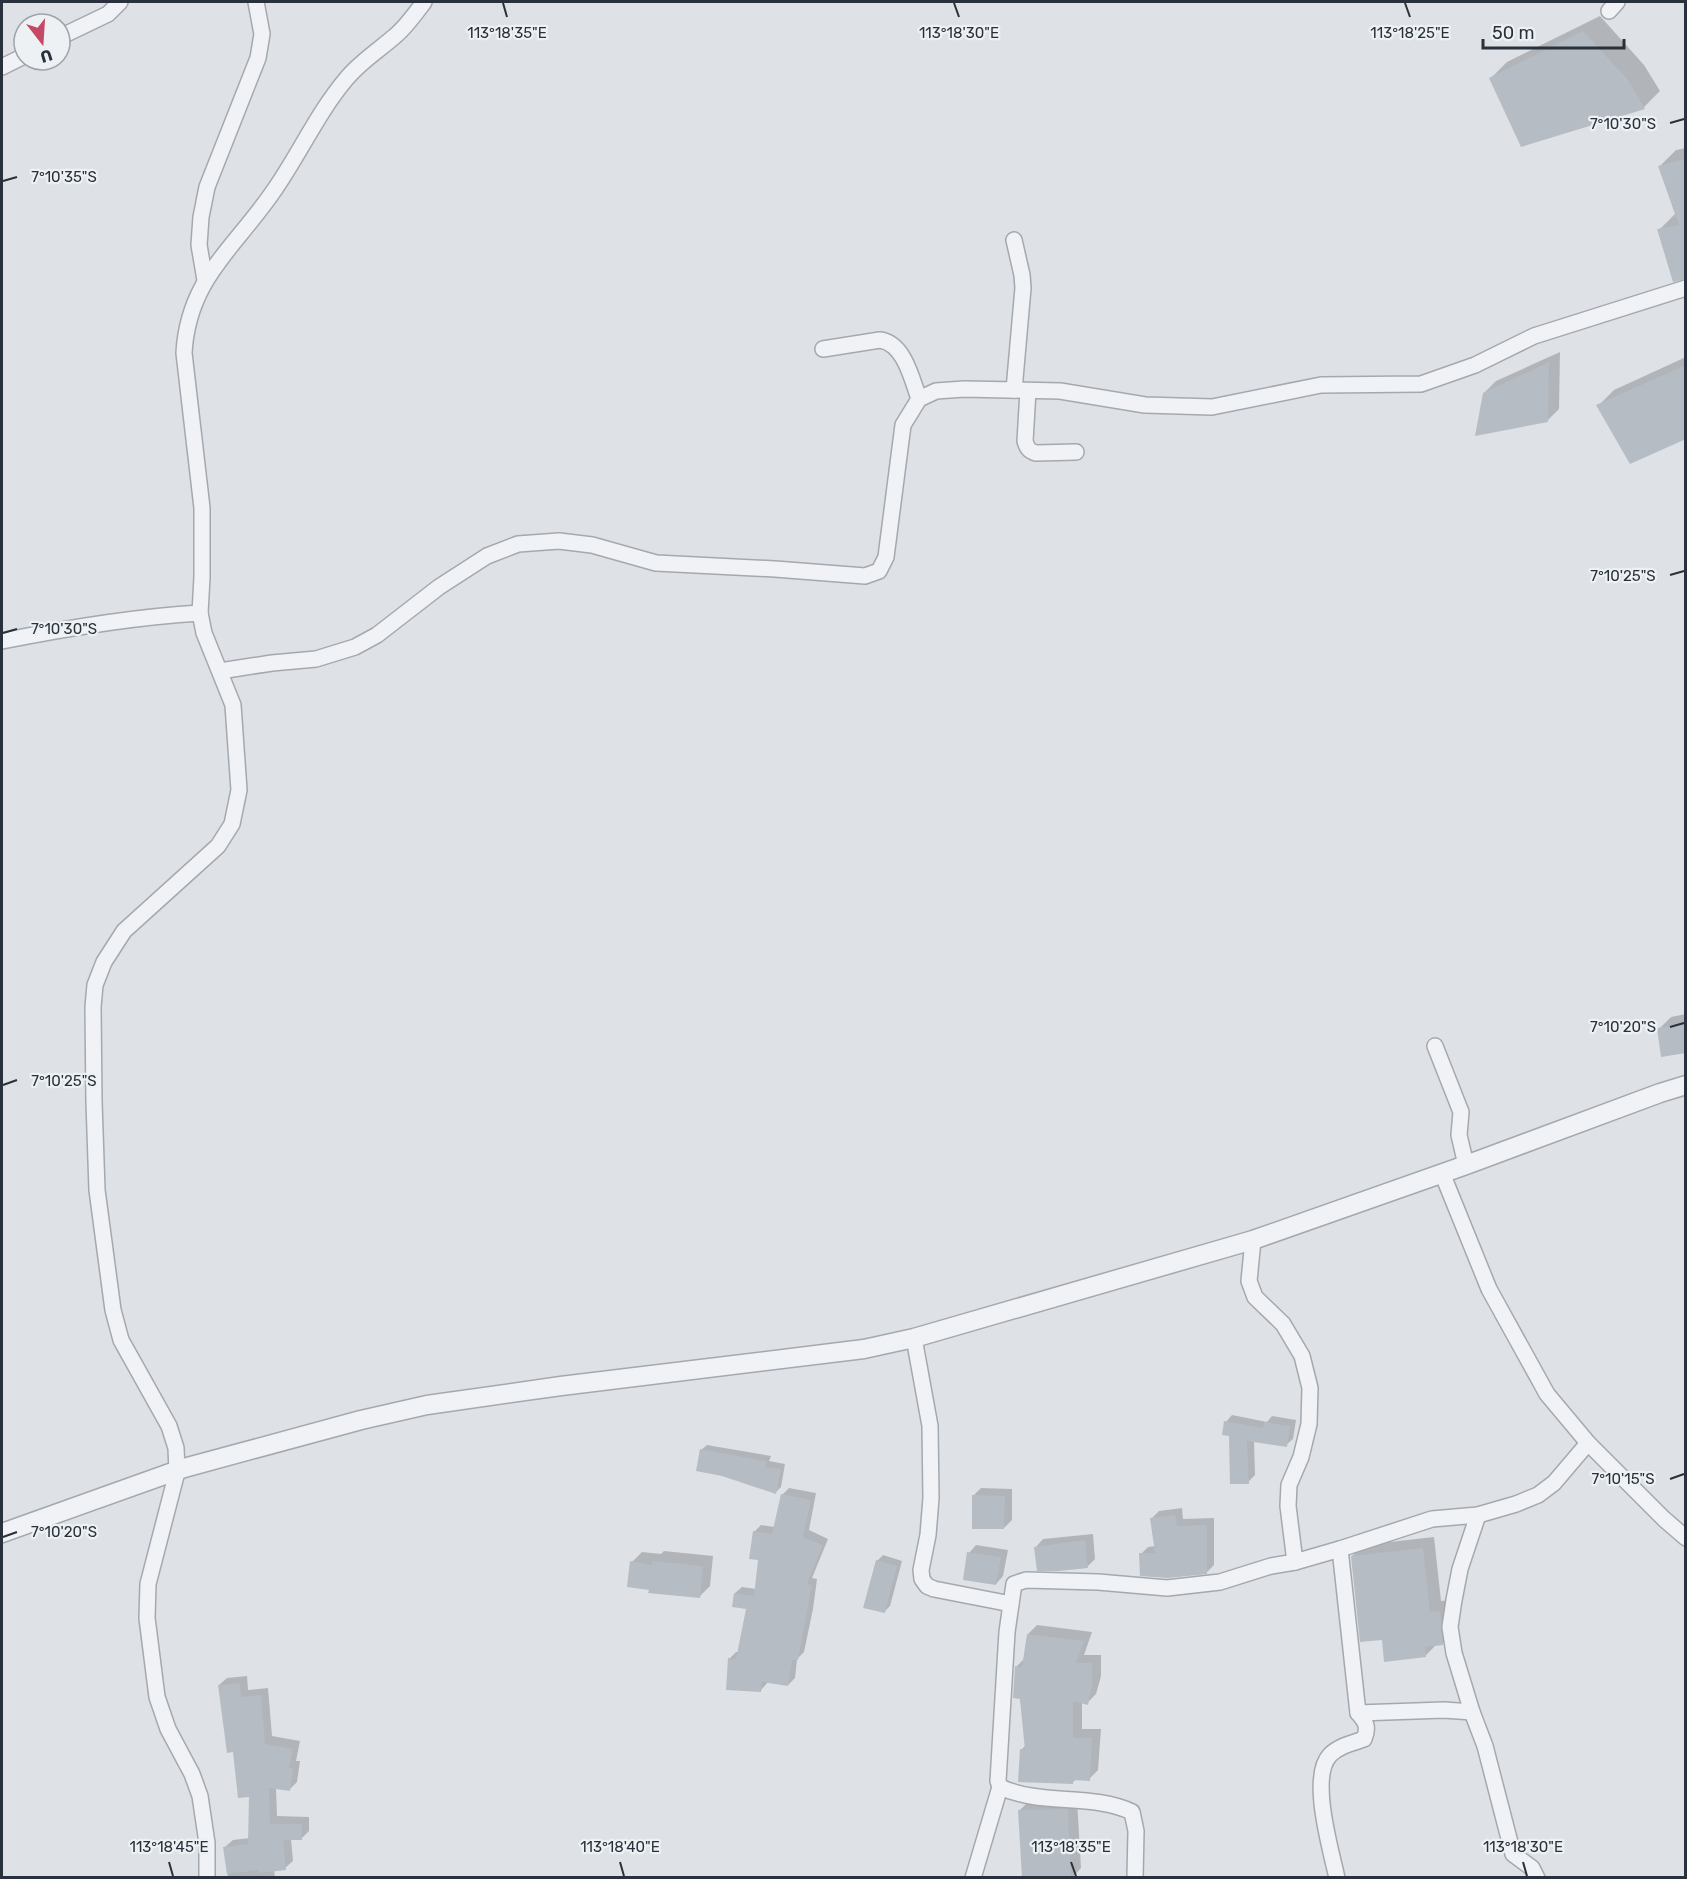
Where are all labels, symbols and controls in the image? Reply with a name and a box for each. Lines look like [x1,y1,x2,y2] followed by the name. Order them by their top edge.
[12,12,72,72] north arrow
[1483,12,1624,50] scale bar
[1492,22,1535,44] text: 50 m
[467,24,547,42] text: 113°18'35"E
[919,24,999,42] text: 113°18'30"E
[1370,24,1450,42] text: 113°18'25"E
[38,45,55,67] text: U
[1590,115,1656,133] text: 7°10'30"S
[31,168,97,186] text: 7°10'35"S
[1590,567,1656,585] text: 7°10'25"S
[31,620,97,638] text: 7°10'30"S
[1590,1018,1656,1036] text: 7°10'20"S
[31,1072,97,1090] text: 7°10'25"S
[1591,1470,1655,1488] text: 7°10'15"S
[31,1523,97,1541] text: 7°10'20"S
[129,1838,209,1856] text: 113°18'45"E
[580,1838,660,1856] text: 113°18'40"E
[1031,1838,1111,1856] text: 113°18'35"E
[1483,1838,1563,1856] text: 113°18'30"E

